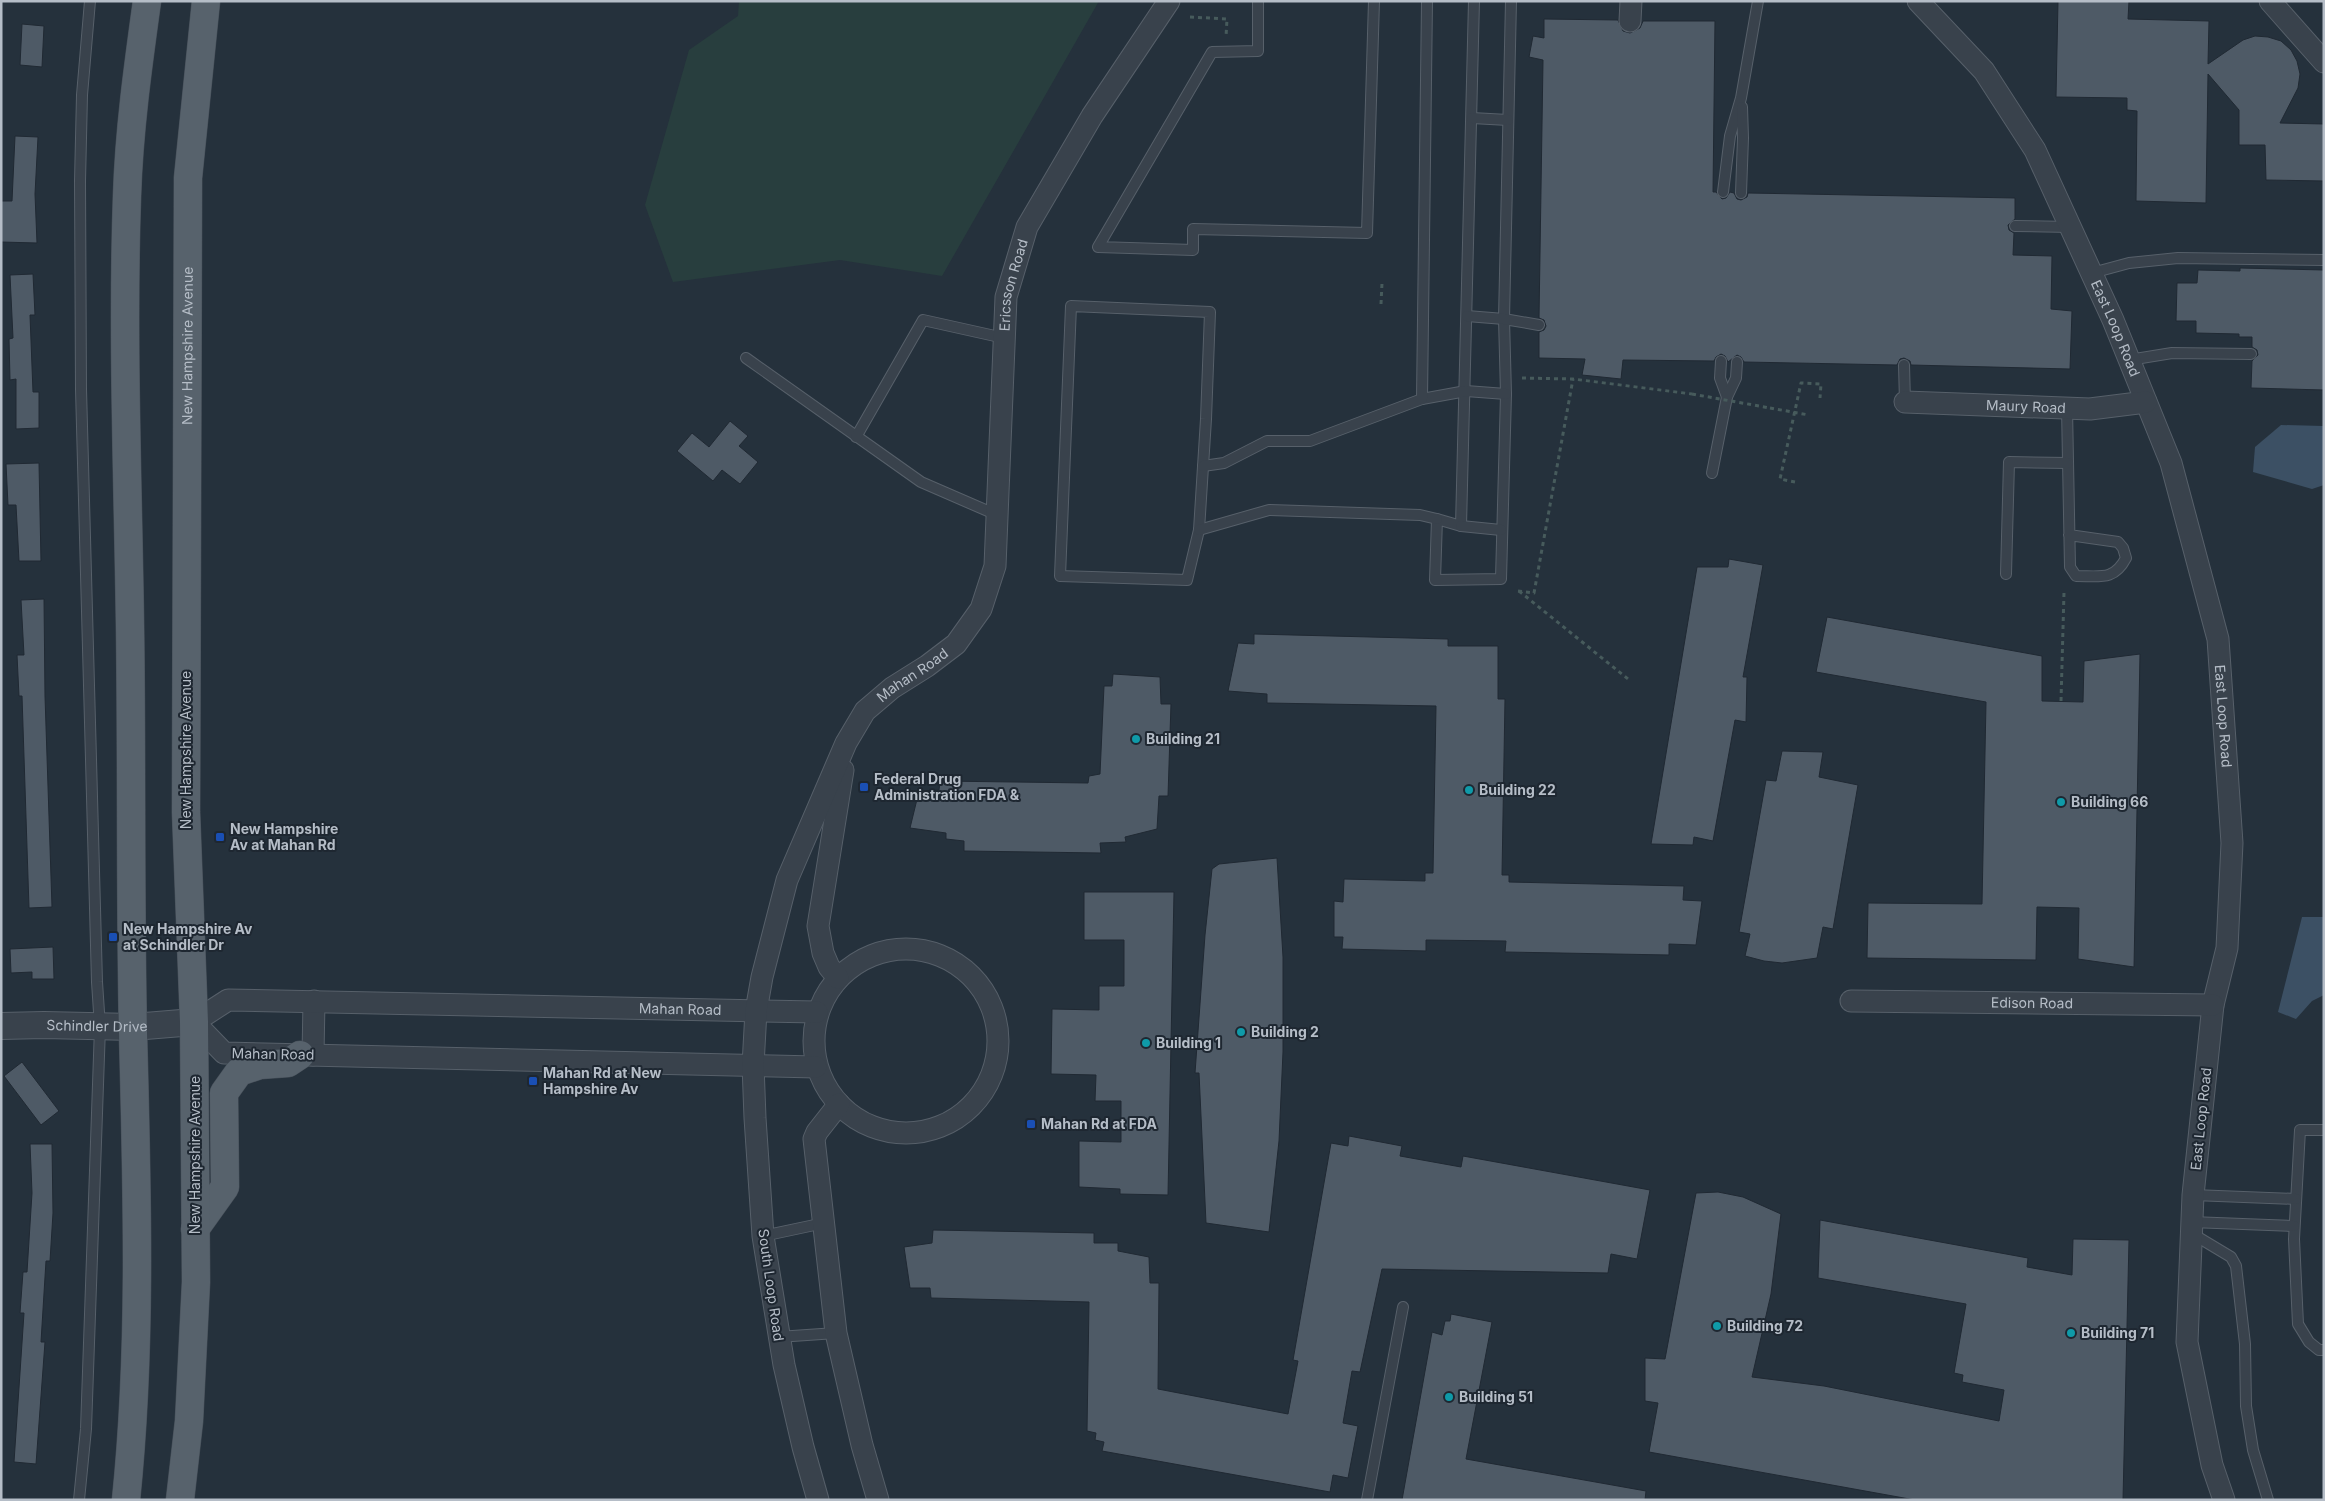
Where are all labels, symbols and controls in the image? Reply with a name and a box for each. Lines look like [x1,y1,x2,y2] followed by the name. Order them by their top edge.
[996,237,1031,332] street label: Ericsson Road
[178,267,196,425] street label: New Hampshire Avenue
[2088,277,2144,379] street label: East Loop Road
[1986,396,2066,416] street label: Maury Road
[873,644,951,705] street label: Mahan Road
[2212,664,2236,768] street label: East Loop Road
[177,671,194,829] street label: New Hampshire Avenue
[1146,730,1220,747] place label: Building 21
[1130,733,1142,745] marker: Building 21
[874,770,1020,803] place label: Federal Drug Administration FDA &
[858,781,870,793] marker: Federal Drug Administration FDA &
[1479,781,1556,798] place label: Building 22
[1463,784,1475,796] marker: Building 22
[2071,793,2148,810] place label: Building 66
[2055,796,2067,808] marker: Building 66
[230,820,338,853] place label: New Hampshire Av at Mahan Rd
[214,831,226,843] marker: New Hampshire Av at Mahan Rd
[123,920,253,953] place label: New Hampshire Av at Schindler Dr
[107,931,119,943] marker: New Hampshire Av at Schindler Dr
[1991,994,2073,1011] street label: Edison Road
[639,999,722,1018] street label: Mahan Road
[46,1016,148,1035] street label: Schindler Drive
[1251,1023,1319,1040] place label: Building 2
[1235,1026,1247,1038] marker: Building 2
[1156,1034,1221,1051] place label: Building 1
[1140,1037,1152,1049] marker: Building 1
[232,1044,314,1063] street label: Mahan Road
[543,1064,662,1097] place label: Mahan Rd at New Hampshire Av
[2187,1067,2214,1171] street label: East Loop Road
[527,1075,539,1087] marker: Mahan Rd at New Hampshire Av
[186,1076,203,1234] street label: New Hampshire Avenue
[1041,1115,1158,1132] place label: Mahan Rd at FDA
[1025,1118,1037,1130] marker: Mahan Rd at FDA
[755,1228,788,1342] street label: South Loop Road
[1727,1317,1803,1334] place label: Building 72
[1711,1320,1723,1332] marker: Building 72
[2081,1324,2154,1341] place label: Building 71
[2065,1327,2077,1339] marker: Building 71
[1459,1388,1533,1405] place label: Building 51
[1443,1391,1455,1403] marker: Building 51

